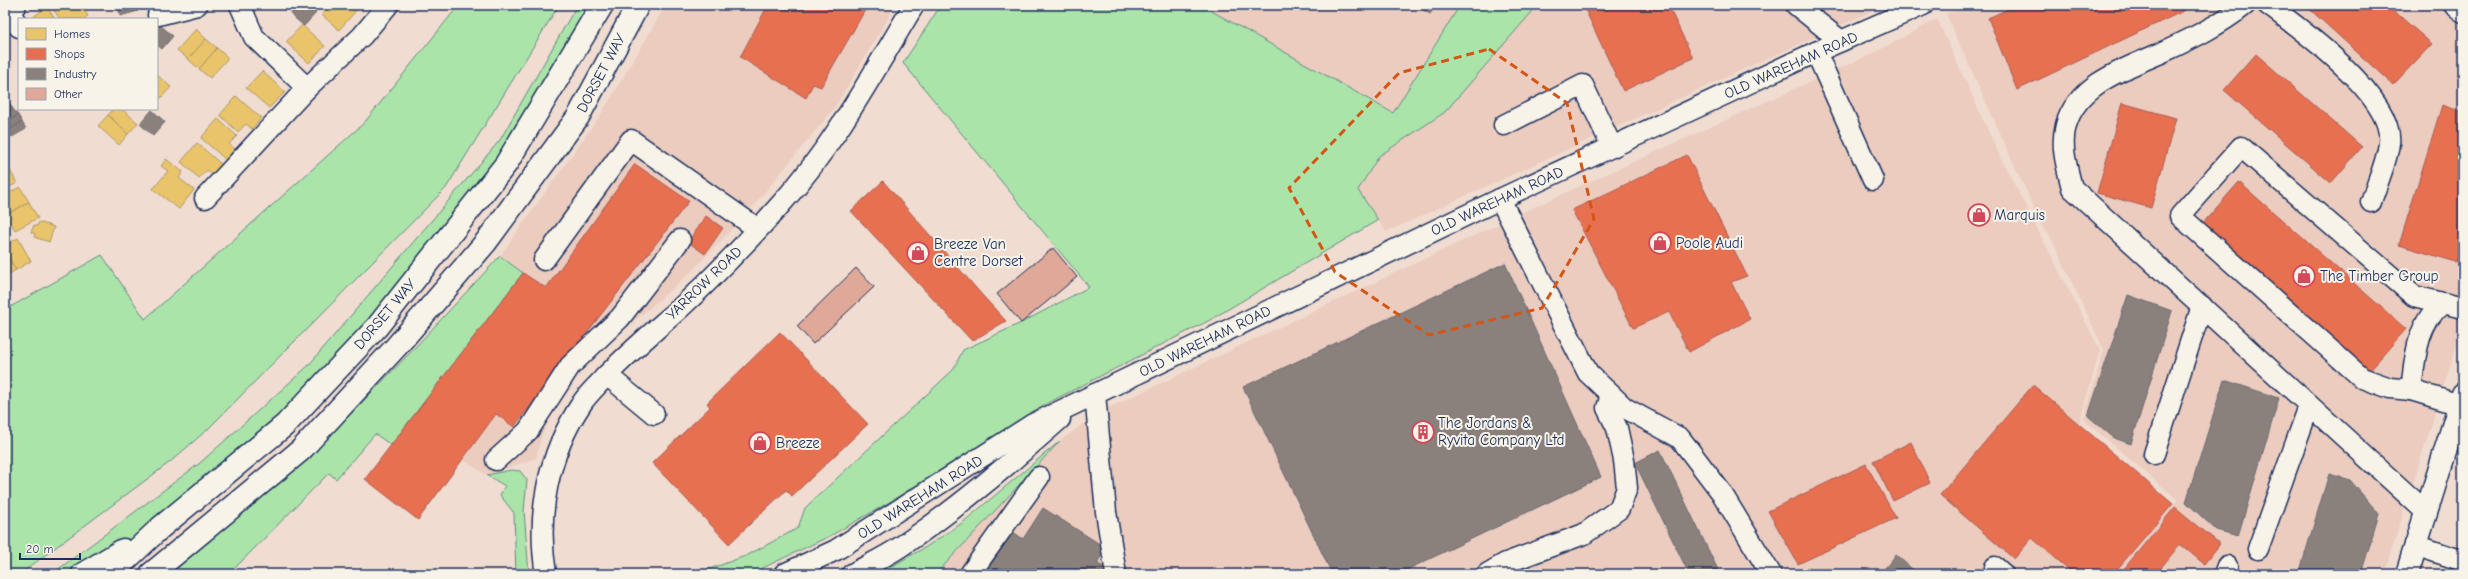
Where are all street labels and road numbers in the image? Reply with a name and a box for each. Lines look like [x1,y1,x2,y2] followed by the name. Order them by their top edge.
[1721,27,1861,103] street label: OLD WAREHAM ROAD
[573,30,629,116] street label: DORSET WAY
[1428,162,1566,240] street label: OLD WAREHAM ROAD
[662,242,746,324] street label: YARROW ROAD
[350,275,420,353] street label: DORSET WAY
[1136,301,1274,381] street label: OLD WAREHAM ROAD
[854,451,986,543] street label: OLD WAREHAM ROAD

